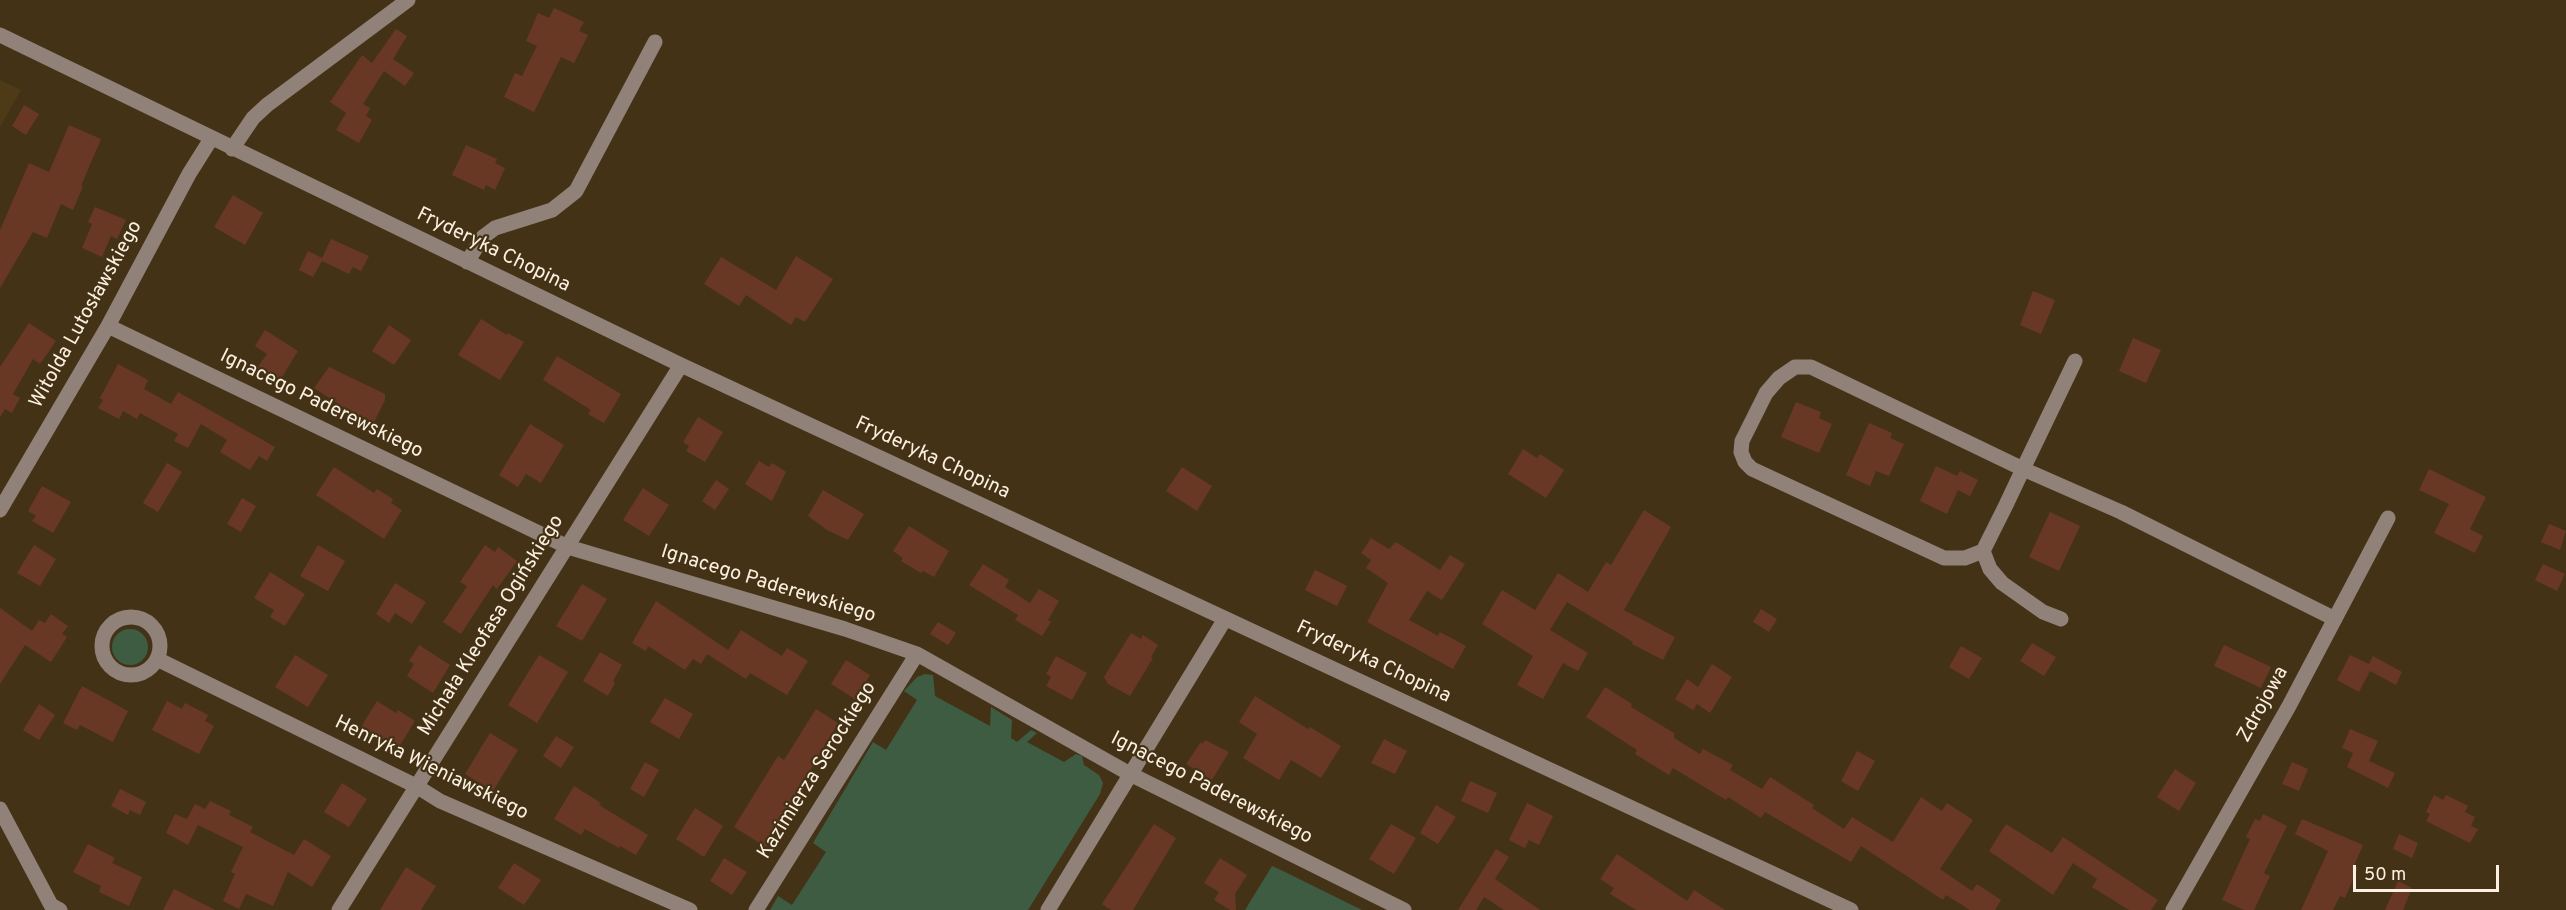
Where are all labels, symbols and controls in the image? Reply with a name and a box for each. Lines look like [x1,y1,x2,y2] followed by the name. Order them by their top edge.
[412,203,574,299] street label: Fryderyka Chopina
[25,217,149,413] street label: Witolda Lutosławskiego
[215,345,427,465] street label: Ignacego Paderewskiego
[851,413,1013,505] street label: Fryderyka Chopina
[414,511,570,741] street label: Michała Kleofasa Ogińskiego
[658,541,878,629] street label: Ignacego Paderewskiego
[1292,617,1454,709] street label: Fryderyka Chopina
[2233,663,2295,747] street label: Zdrojowa
[754,678,882,864] street label: Kazimierza Serockiego
[330,712,532,826] street label: Henryka Wieniawskiego
[1106,728,1316,850] street label: Ignacego Paderewskiego
[2356,853,2502,891] scale bar
[2364,864,2406,887] text: 50 m

